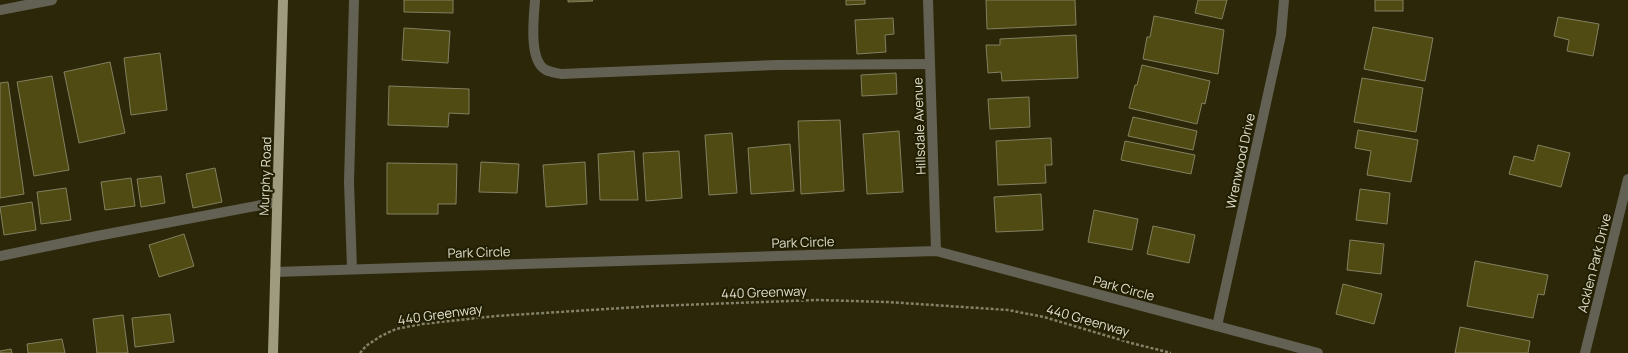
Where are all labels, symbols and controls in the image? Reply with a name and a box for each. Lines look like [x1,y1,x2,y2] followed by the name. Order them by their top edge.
[908,77,930,175] street label: Hillsdale Avenue
[1221,111,1259,211] street label: Wrenwood Drive
[255,136,275,216] street label: Murphy Road
[1573,211,1615,314] street label: Acklen Park Drive
[771,232,835,252] street label: Park Circle
[447,242,511,262] street label: Park Circle
[1091,271,1157,305] street label: Park Circle
[721,282,807,302] street label: 440 Greenway
[396,299,484,329] street label: 440 Greenway
[1044,300,1132,341] street label: 440 Greenway

